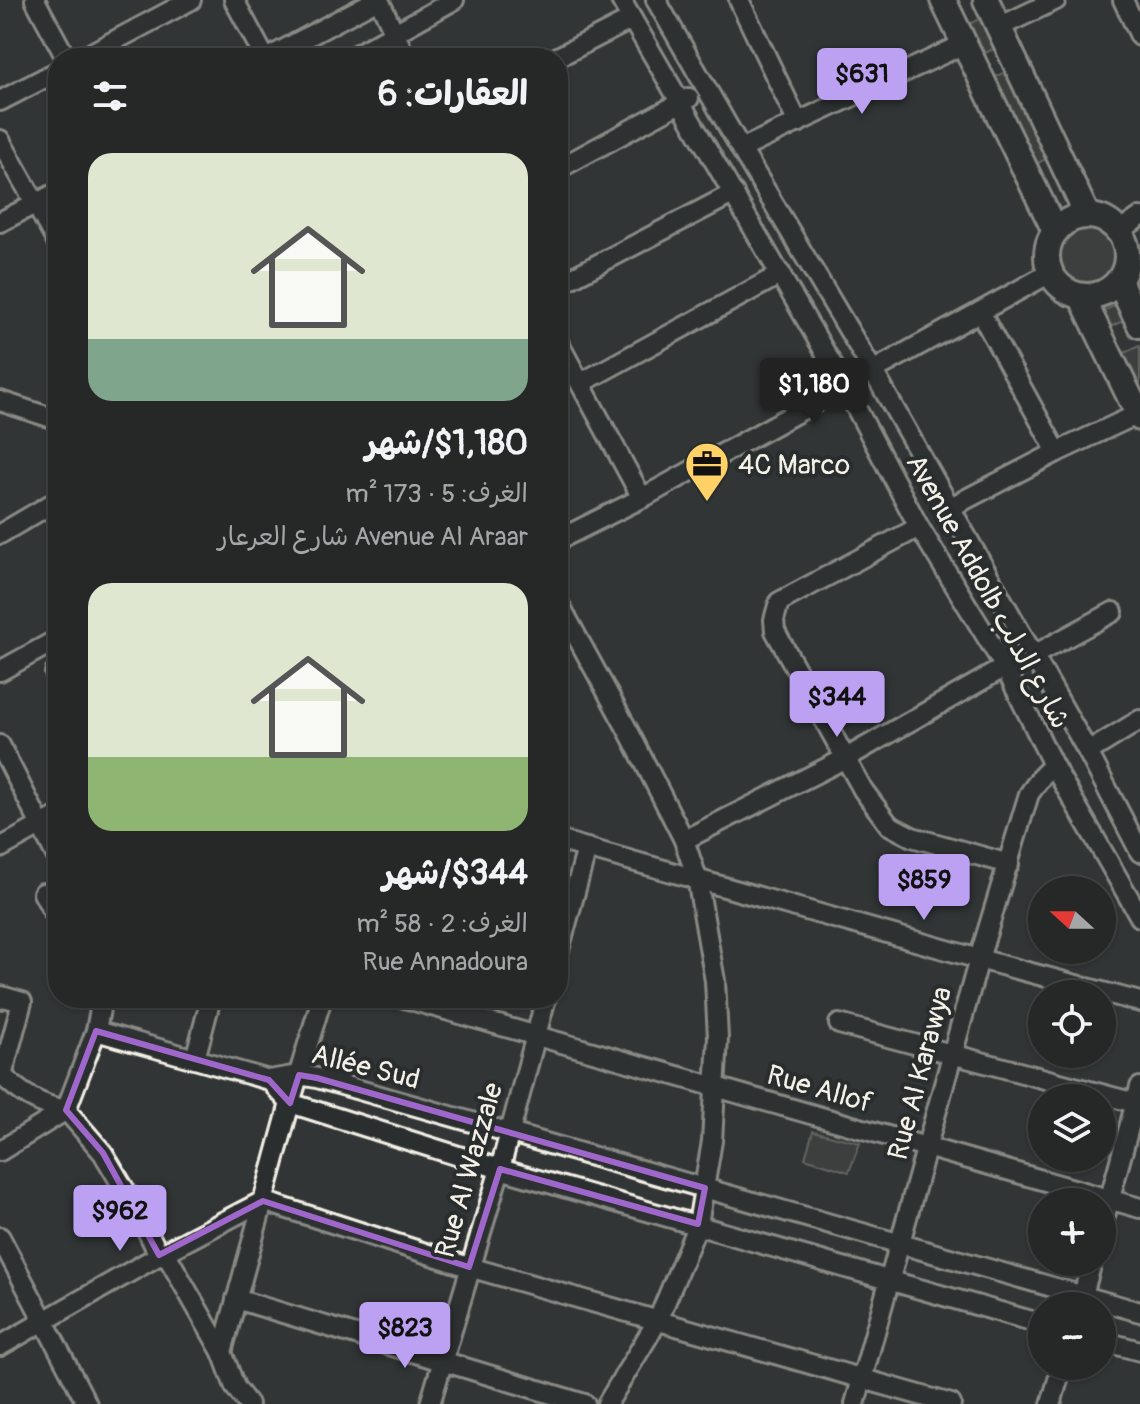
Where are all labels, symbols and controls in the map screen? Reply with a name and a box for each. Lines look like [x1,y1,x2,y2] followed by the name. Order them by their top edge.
[815,48,909,116] pin: $631
[835,58,889,90] text: $631
[378,73,528,116] text: العقارات: 6
[88,74,132,118] icon: filters
[236,205,380,349] icon: home
[749,358,879,426] pin: $1,180
[778,368,850,400] text: $1,180
[365,422,528,465] text: $1,180/شهر
[683,440,731,503] office icon: 4C Marco
[738,448,850,483] place label: 4C Marco
[897,448,1078,736] street label: Avenue Addolb شارع الدلب
[346,478,528,510] text: الغرف: 5 · 173 m²
[218,521,528,553] text: Avenue Al Araar شارع العرعار
[236,635,380,779] icon: home
[790,671,884,739] pin: $344
[808,681,866,713] text: $344
[382,852,528,895] text: $344/شهر
[877,854,971,922] pin: $859
[897,864,951,896] text: $859
[1028,876,1116,964] north arrow
[1028,876,1116,1380] map controls
[356,908,528,940] text: الغرف: 2 · 58 m²
[362,946,528,978] text: Rue Annadoura
[1028,980,1116,1068] button: locate
[881,983,960,1164] street label: Rue Al Karawya
[308,1037,423,1098] street label: Allée Sud
[763,1058,876,1121] street label: Rue Allof
[428,1079,511,1262] street label: Rue Al Wazzale
[1028,1084,1116,1172] button: layers
[73,1185,167,1253] pin: $962
[1028,1188,1116,1276] button: +
[91,1195,149,1227] text: $962
[1028,1292,1116,1380] button: −
[358,1302,452,1370] pin: $823
[377,1312,433,1344] text: $823

